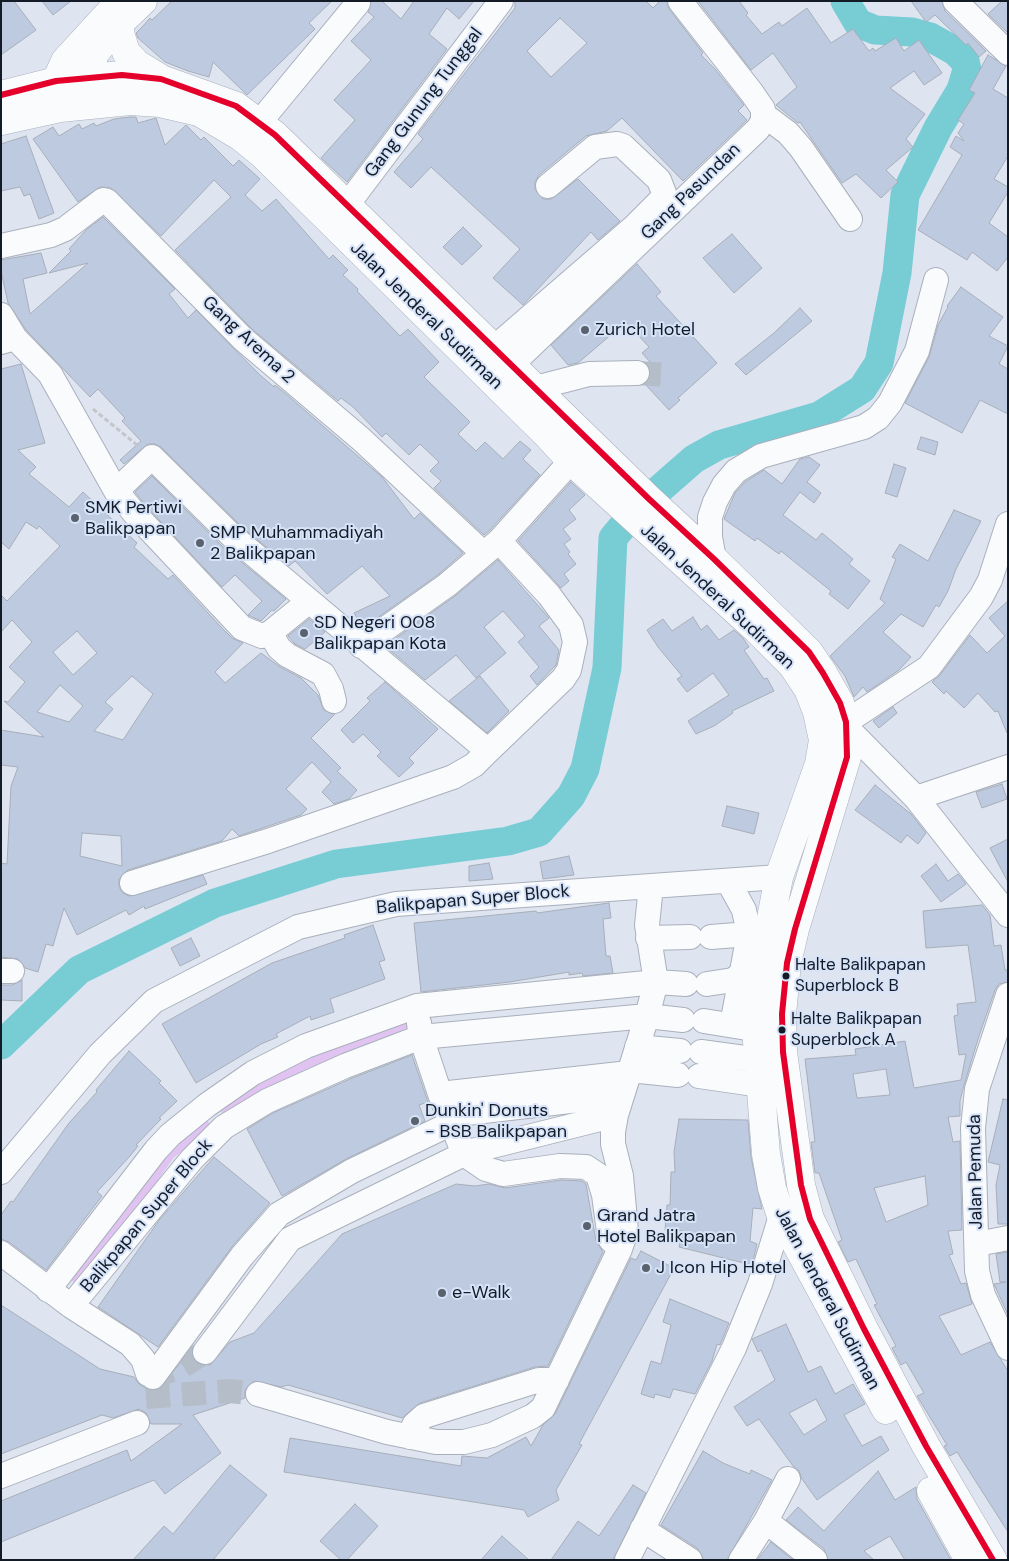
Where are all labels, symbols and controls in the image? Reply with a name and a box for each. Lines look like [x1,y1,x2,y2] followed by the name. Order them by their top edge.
[361,24,487,182] street label: Gang Gunung Tunggal
[637,139,745,245] street label: Gang Pasundan
[345,238,507,394] street label: Jalan Jenderal Sudirman
[197,292,299,388] street label: Gang Arema 2
[595,319,695,341] place label: Zurich Hotel
[579,324,591,336] marker: Zurich Hotel
[85,497,182,540] place label: SMK Pertiwi Balikpapan
[69,512,81,524] marker: SMK Pertiwi Balikpapan
[635,520,799,674] street label: Jalan Jenderal Sudirman
[210,522,383,564] place label: SMP Muhammadiyah 2 Balikpapan
[194,537,206,549] marker: SMP Muhammadiyah 2 Balikpapan
[314,612,446,654] place label: SD Negeri 008 Balikpapan Kota
[298,627,310,639] marker: SD Negeri 008 Balikpapan Kota
[375,881,571,919] street label: Balikpapan Super Block
[795,956,926,996] place label: Halte Balikpapan Superblock B
[781,971,791,981] marker: Halte Balikpapan Superblock B
[791,1010,922,1050] place label: Halte Balikpapan Superblock A
[777,1025,787,1035] marker: Halte Balikpapan Superblock A
[425,1100,567,1142] place label: Dunkin' Donuts - BSB Balikpapan
[964,1114,988,1230] street label: Jalan Pemuda
[409,1115,421,1127] marker: Dunkin' Donuts - BSB Balikpapan
[76,1135,218,1297] street label: Balikpapan Super Block
[770,1204,884,1394] street label: Jalan Jenderal Sudirman
[597,1205,736,1248] place label: Grand Jatra Hotel Balikpapan
[581,1220,593,1232] marker: Grand Jatra Hotel Balikpapan
[656,1257,786,1279] place label: J Icon Hip Hotel
[640,1262,652,1274] marker: J Icon Hip Hotel
[452,1282,511,1304] place label: e-Walk
[436,1287,448,1299] marker: e-Walk

